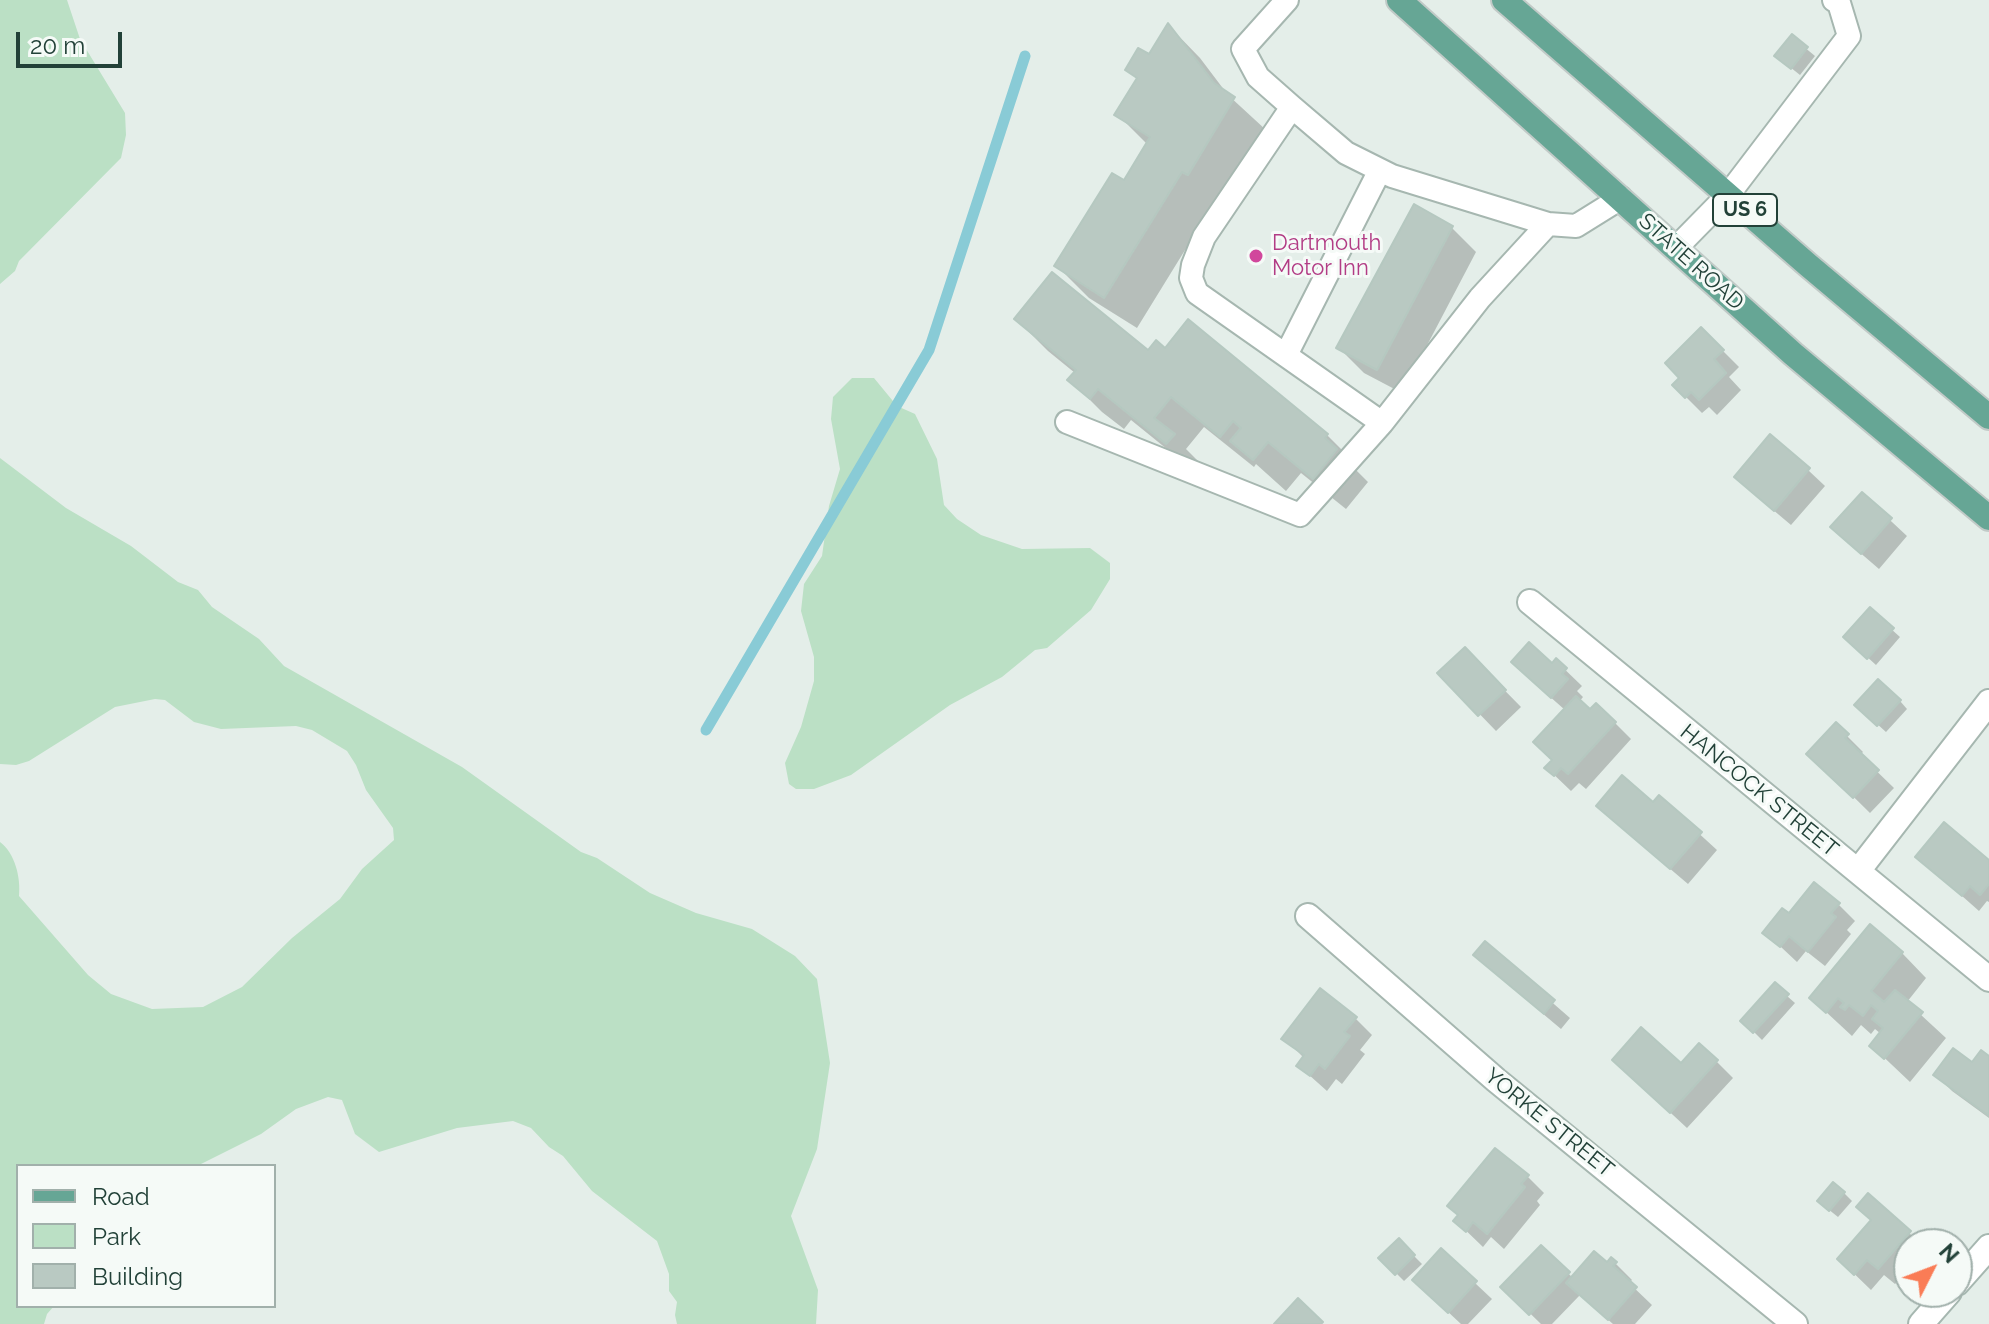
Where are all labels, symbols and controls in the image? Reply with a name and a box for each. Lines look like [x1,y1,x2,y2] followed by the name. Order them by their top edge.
[20,16,126,66] scale bar
[30,31,85,60] text: 20 m
[1713,194,1777,226] road number: US 6
[1633,208,1749,316] street label: STATE ROAD
[1272,230,1381,282] place label: Dartmouth Motor Inn
[1247,247,1265,265] marker: Dartmouth Motor Inn
[1675,719,1843,863] street label: HANCOCK STREET
[1479,1063,1619,1183] street label: YORKE STREET
[16,1164,276,1308] legend
[92,1182,150,1211] text: Road
[92,1222,141,1251] text: Park
[1893,1228,1973,1308] north arrow
[1934,1238,1965,1268] text: N
[92,1262,183,1291] text: Building

